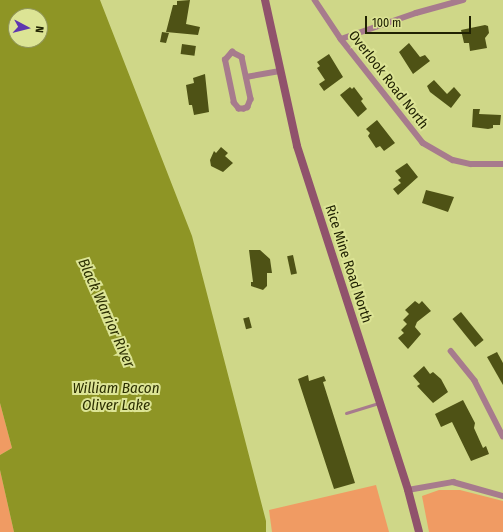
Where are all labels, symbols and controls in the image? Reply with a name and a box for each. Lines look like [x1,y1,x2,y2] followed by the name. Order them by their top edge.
[8,8,48,48] north arrow
[367,8,473,34] scale bar
[372,16,401,30] text: 100 m
[33,25,46,33] text: N
[344,28,432,132] street label: Overlook Road North
[321,203,375,325] street label: Rice Mine Road North
[74,256,138,370] water label: Black Warrior River
[72,379,160,414] water label: William Bacon Oliver Lake

